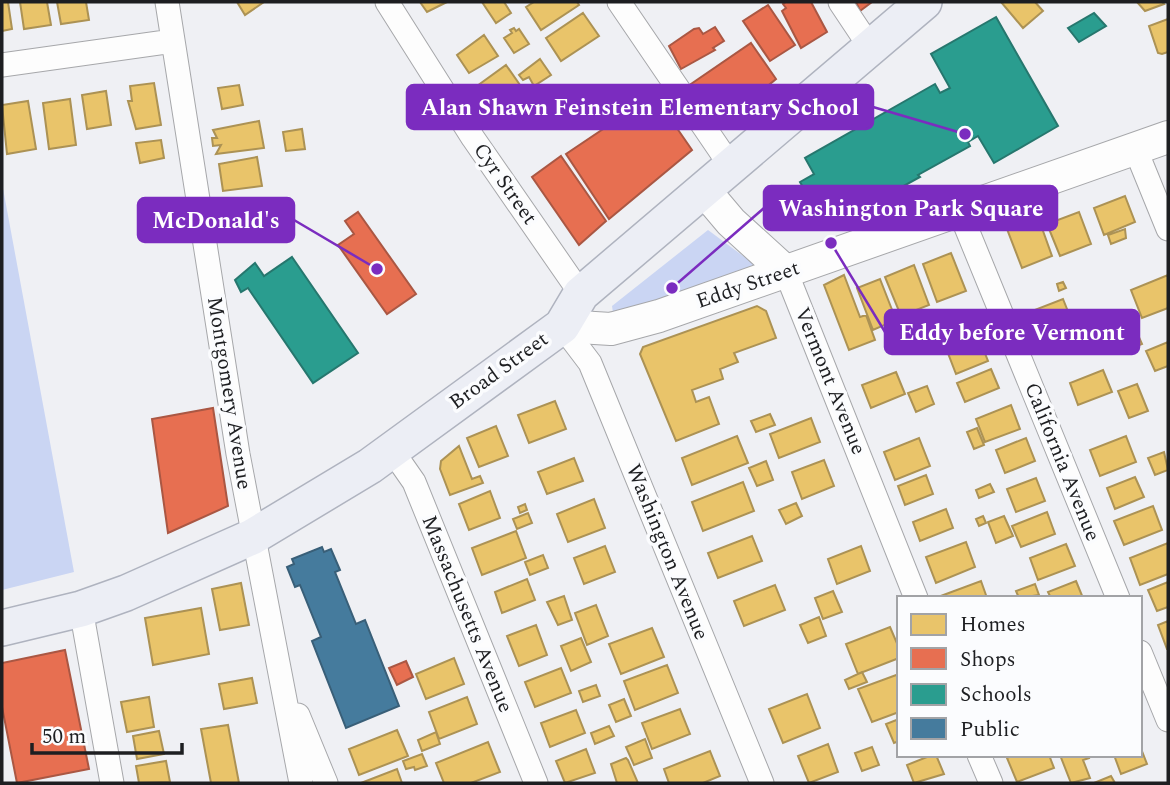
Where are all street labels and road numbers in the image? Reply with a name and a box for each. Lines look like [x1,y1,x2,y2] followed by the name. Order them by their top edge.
[465,136,545,232] street label: Cyr Street
[692,252,804,318] street label: Eddy Street
[198,294,260,492] street label: Montgomery Avenue
[786,302,874,460] street label: Vermont Avenue
[443,324,555,418] street label: Broad Street
[1016,378,1108,546] street label: California Avenue
[617,459,717,645] street label: Washington Avenue
[413,510,521,718] street label: Massachusetts Avenue

